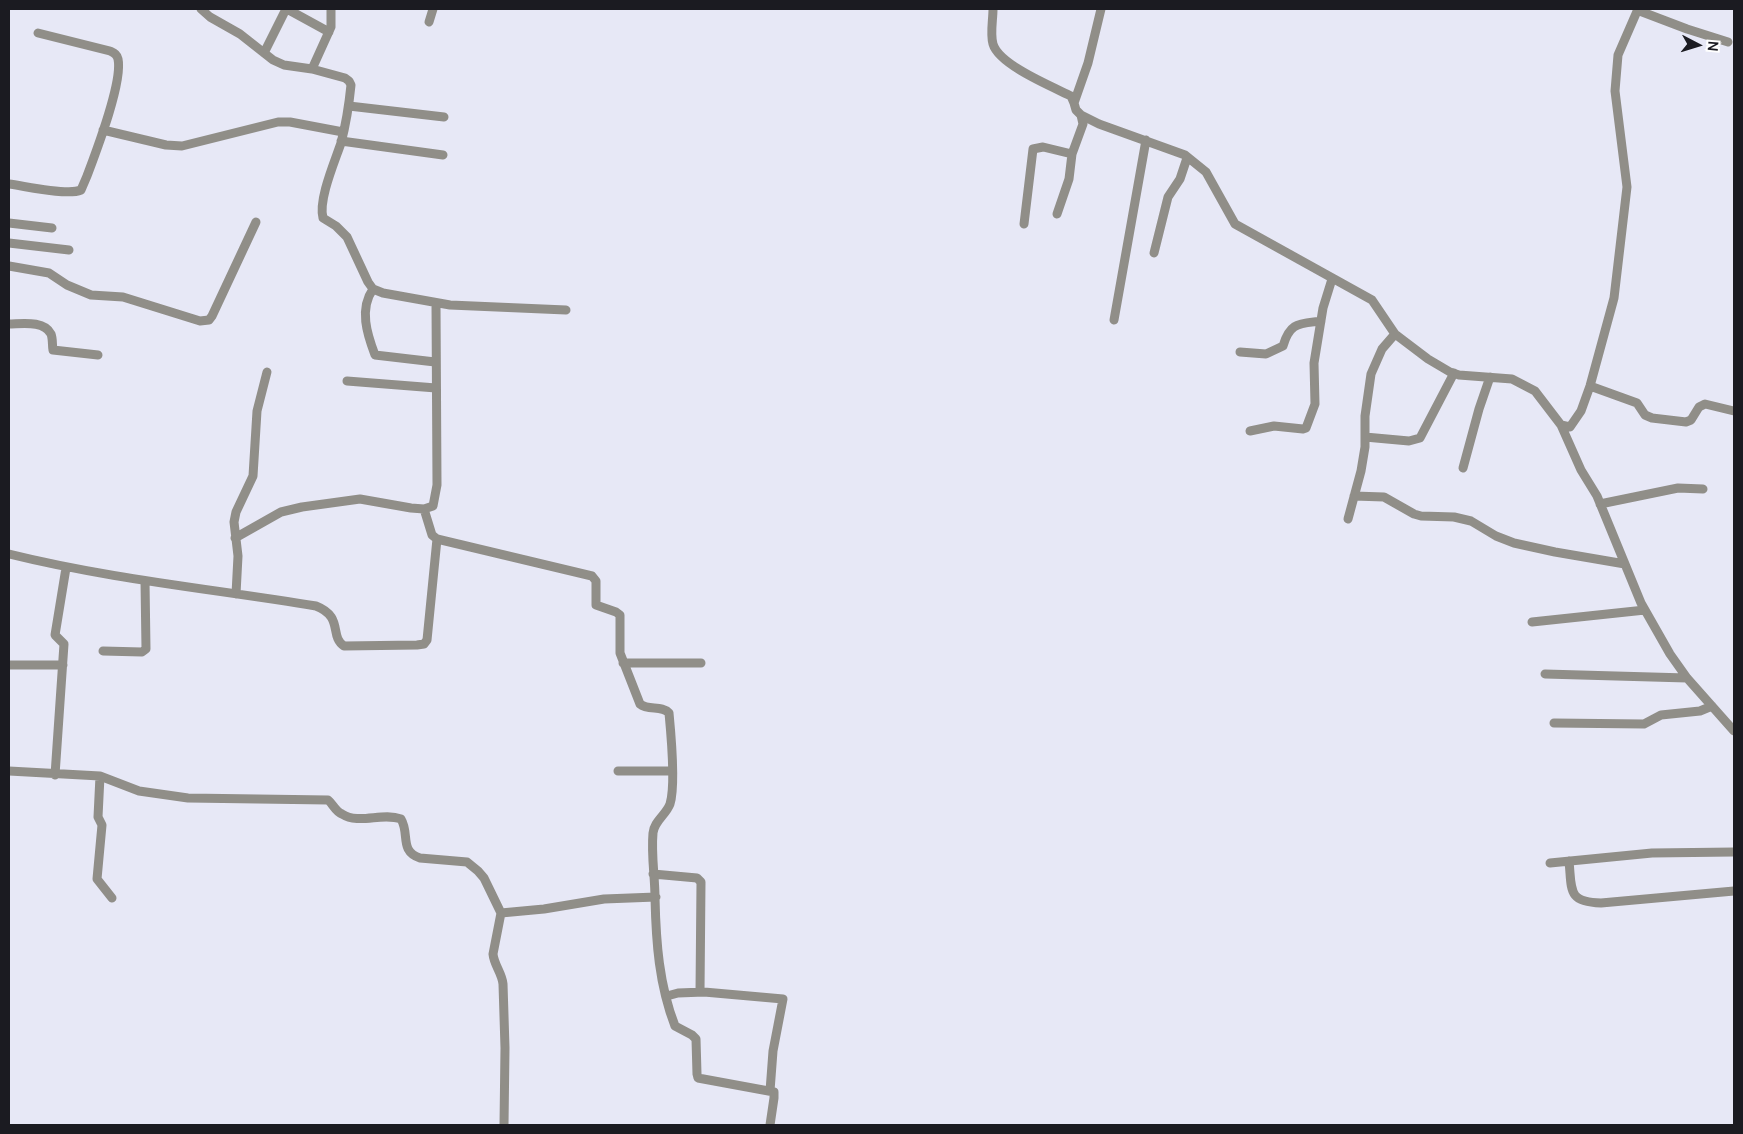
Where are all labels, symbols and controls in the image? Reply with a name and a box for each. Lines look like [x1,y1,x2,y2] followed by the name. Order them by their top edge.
[1673,20,1723,70] north arrow
[1704,41,1723,52] text: N

